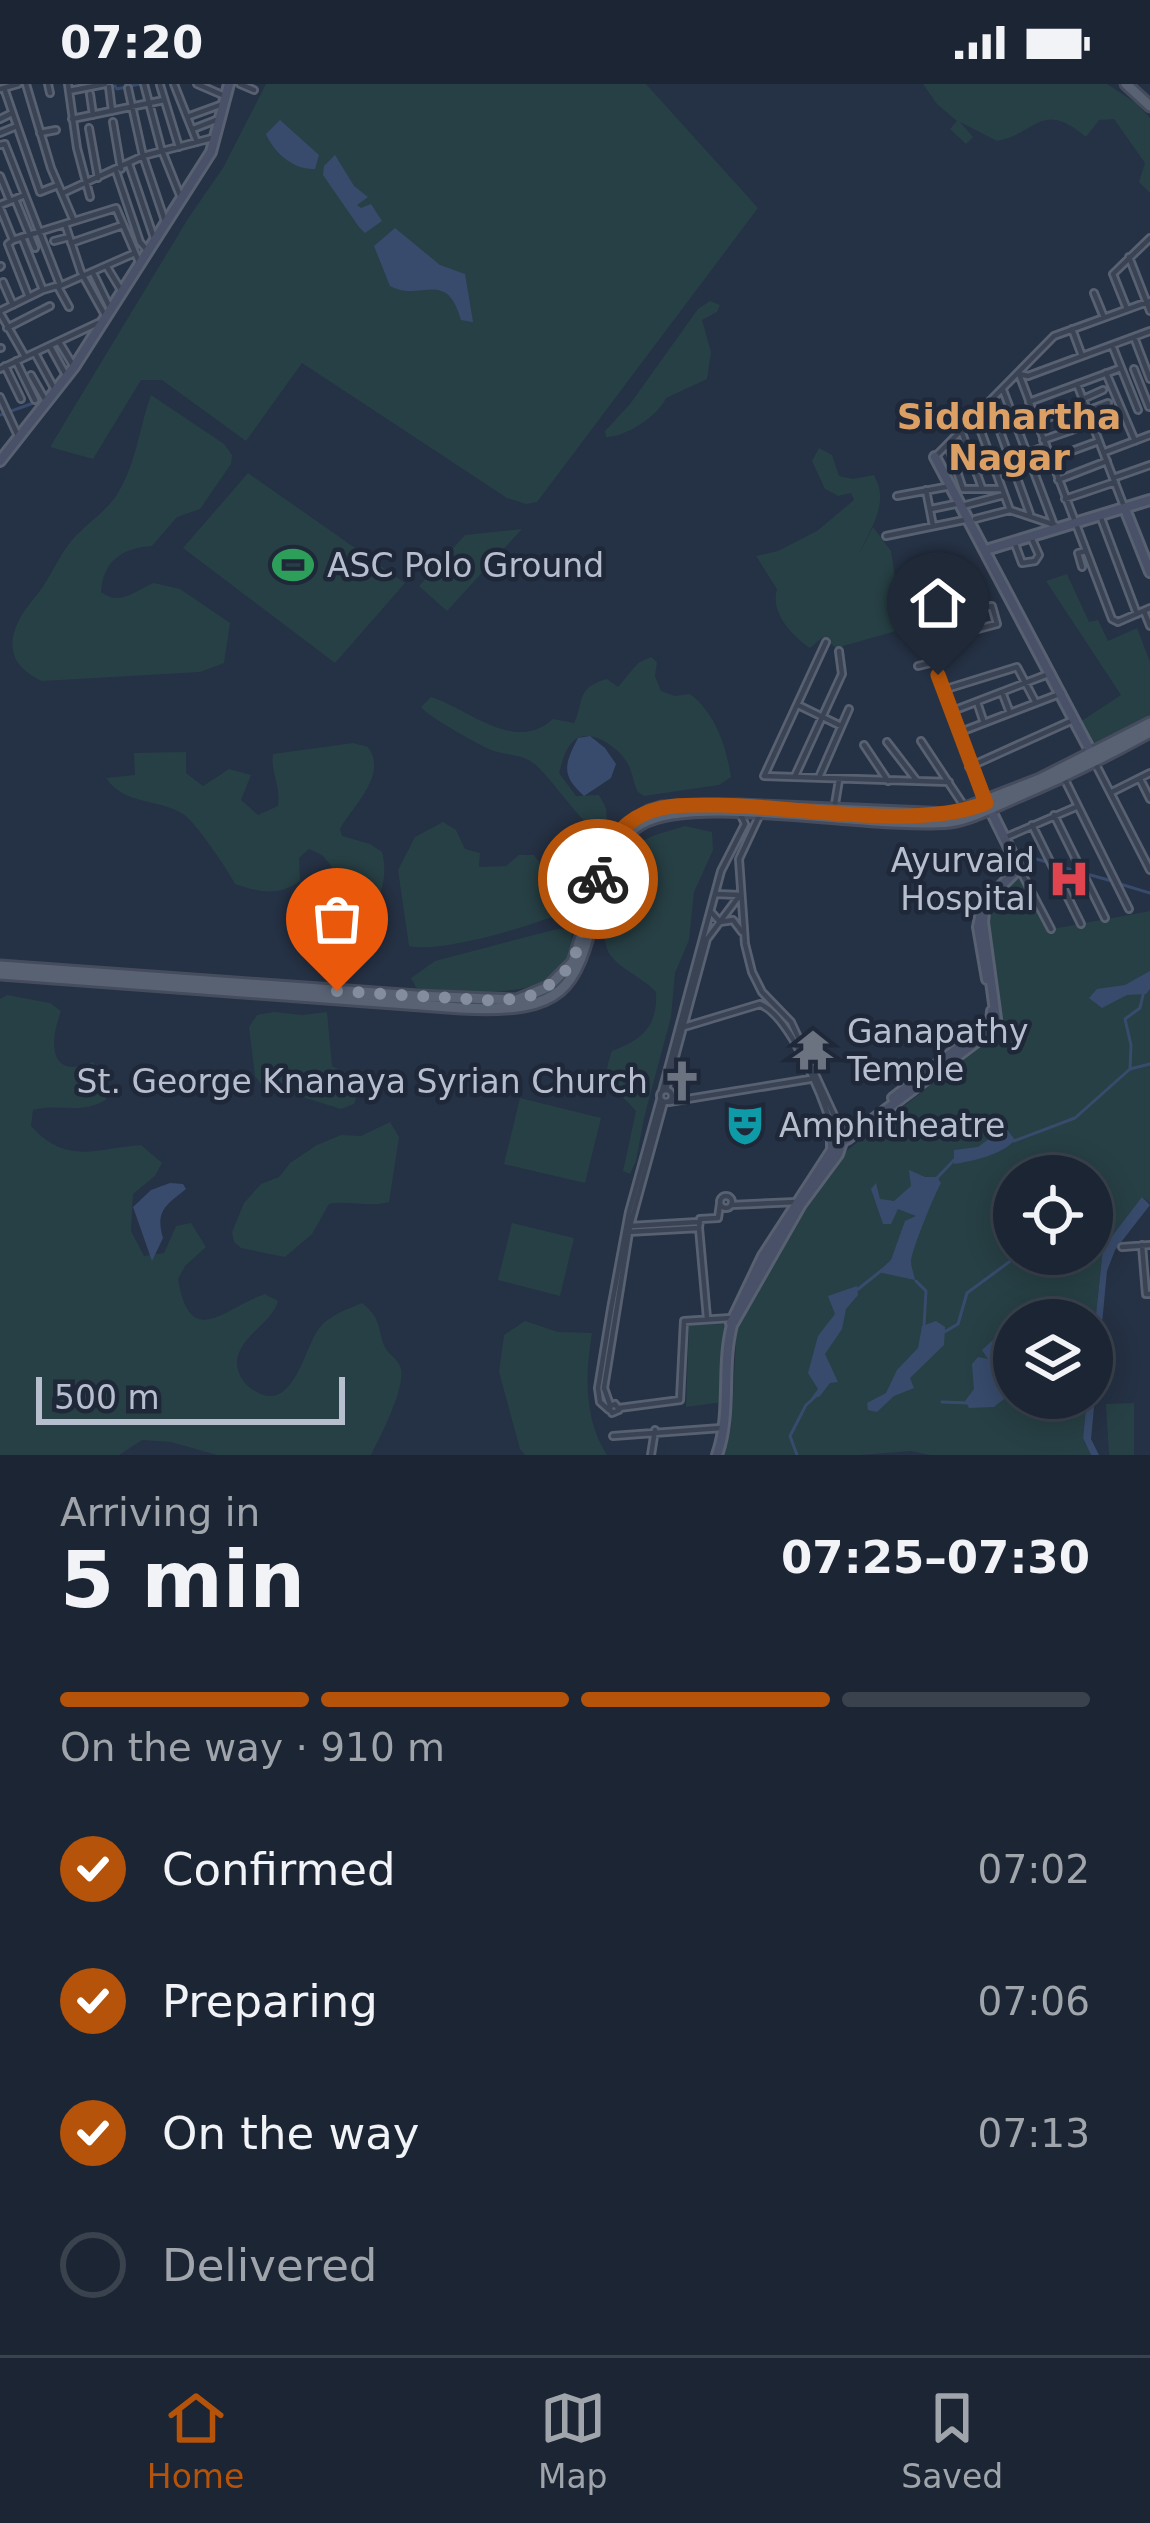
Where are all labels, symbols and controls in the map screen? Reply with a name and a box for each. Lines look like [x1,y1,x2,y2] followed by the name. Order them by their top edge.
[60,16,203,69] text: 07:20
[897,396,1121,478] district label: Siddhartha Nagar
[270,542,316,588] sports icon: ASC Polo Ground
[327,546,604,585] place label: ASC Polo Ground
[887,552,989,675] pin
[905,570,971,636] icon: home
[538,819,658,939] courier
[891,841,1035,918] place label: Ayurvaid Hospital
[565,846,631,912] icon: bike
[1046,856,1092,902] hospital icon: Ayurvaid Hospital
[286,868,388,991] pin
[304,886,370,952] icon: bag
[846,1012,1028,1089] place label: Ganapathy Temple
[790,1027,836,1073] temple icon: Ganapathy Temple
[659,1058,705,1104] church icon: St. George Knanaya Syrian Church
[77,1062,648,1101] place label: St. George Knanaya Syrian Church
[722,1102,768,1148] theatre icon: Amphitheatre
[779,1106,1005,1145] place label: Amphitheatre
[993,1155,1113,1419] map controls
[993,1155,1113,1275] button: locate
[993,1299,1113,1419] button: layers
[36,1371,345,1424] scale bar
[54,1378,160,1417] text: 500 m
[60,1490,260,1535] text: Arriving in
[781,1531,1090,1584] text: 07:25–07:30
[60,1535,305,1625] text: 5 min
[60,1725,445,1770] text: On the way · 910 m
[60,1836,126,1902] icon: check
[162,1843,396,1896] text: Confirmed
[978,1847,1090,1892] text: 07:02
[60,1968,126,2034] icon: check
[162,1975,378,2028] text: Preparing
[978,1979,1090,2024] text: 07:06
[60,2100,126,2166] icon: check
[162,2107,419,2160] text: On the way
[978,2111,1090,2156] text: 07:13
[162,2239,377,2292] text: Delivered
[147,2385,244,2496] tab: Home
[538,2385,608,2496] tab: Map
[901,2385,1003,2496] tab: Saved

